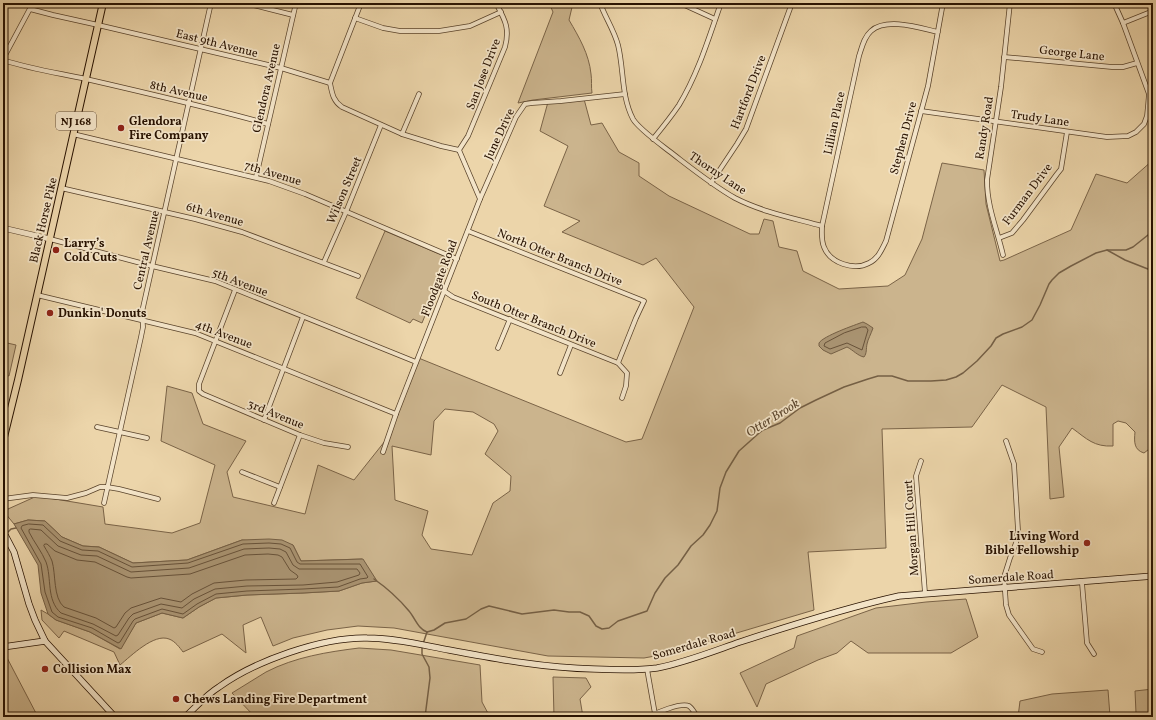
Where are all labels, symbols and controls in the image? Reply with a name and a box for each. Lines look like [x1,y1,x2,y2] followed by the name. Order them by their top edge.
[174,26,260,62] street label: East 9th Avenue
[463,36,505,112] street label: San Jose Drive
[249,42,285,134] street label: Glendora Avenue
[1038,43,1106,65] street label: George Lane
[727,53,771,132] street label: Hartford Drive
[148,78,210,106] street label: 8th Avenue
[820,90,850,156] street label: Lillian Place
[972,95,998,161] street label: Randy Road
[887,100,921,176] street label: Stephen Drive
[481,106,519,163] street label: June Drive
[1009,107,1071,131] street label: Trudy Lane
[56,112,96,130] road number: NJ 168
[129,114,209,144] place label: Glendora Fire Company
[116,123,126,133] marker: Glendora Fire Company
[686,149,750,199] street label: Thorny Lane
[324,154,366,226] street label: Wilson Street
[242,158,303,190] street label: 7th Avenue
[999,160,1057,229] street label: Furman Drive
[26,176,62,265] street label: Black Horse Pike
[184,199,246,231] street label: 6th Avenue
[130,209,164,292] street label: Central Avenue
[495,225,625,291] street label: North Otter Branch Drive
[64,236,118,266] place label: Larry’s Cold Cuts
[418,237,462,319] street label: Floodgate Road
[51,245,61,255] marker: Larry’s Cold Cuts
[209,265,270,301] street label: 5th Avenue
[469,288,599,352] street label: South Otter Branch Drive
[58,306,147,322] place label: Dunkin' Donuts
[45,308,55,318] marker: Dunkin' Donuts
[193,317,255,353] street label: 4th Avenue
[743,395,803,442] water label: Otter Brook
[245,396,307,434] street label: 3rd Avenue
[901,479,923,577] street label: Morgan Hill Court
[985,529,1080,559] place label: Living Word Bible Fellowship
[1082,538,1092,548] marker: Living Word Bible Fellowship
[968,567,1055,589] street label: Somerdale Road
[651,625,738,664] street label: Somerdale Road
[53,662,132,678] place label: Collision Max
[40,664,50,674] marker: Collision Max
[184,692,367,708] place label: Chews Landing Fire Department
[171,694,181,704] marker: Chews Landing Fire Department

